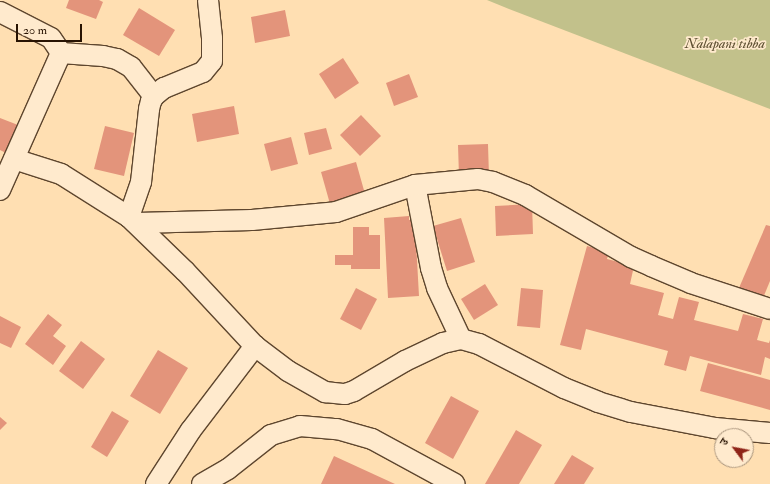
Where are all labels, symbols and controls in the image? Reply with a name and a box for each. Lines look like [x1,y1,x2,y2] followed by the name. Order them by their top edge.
[18,16,84,42] scale bar
[23,23,47,38] text: 20 m
[685,36,765,52] park label: Nalapani tibba
[714,428,754,468] north arrow
[717,436,731,448] text: उ

